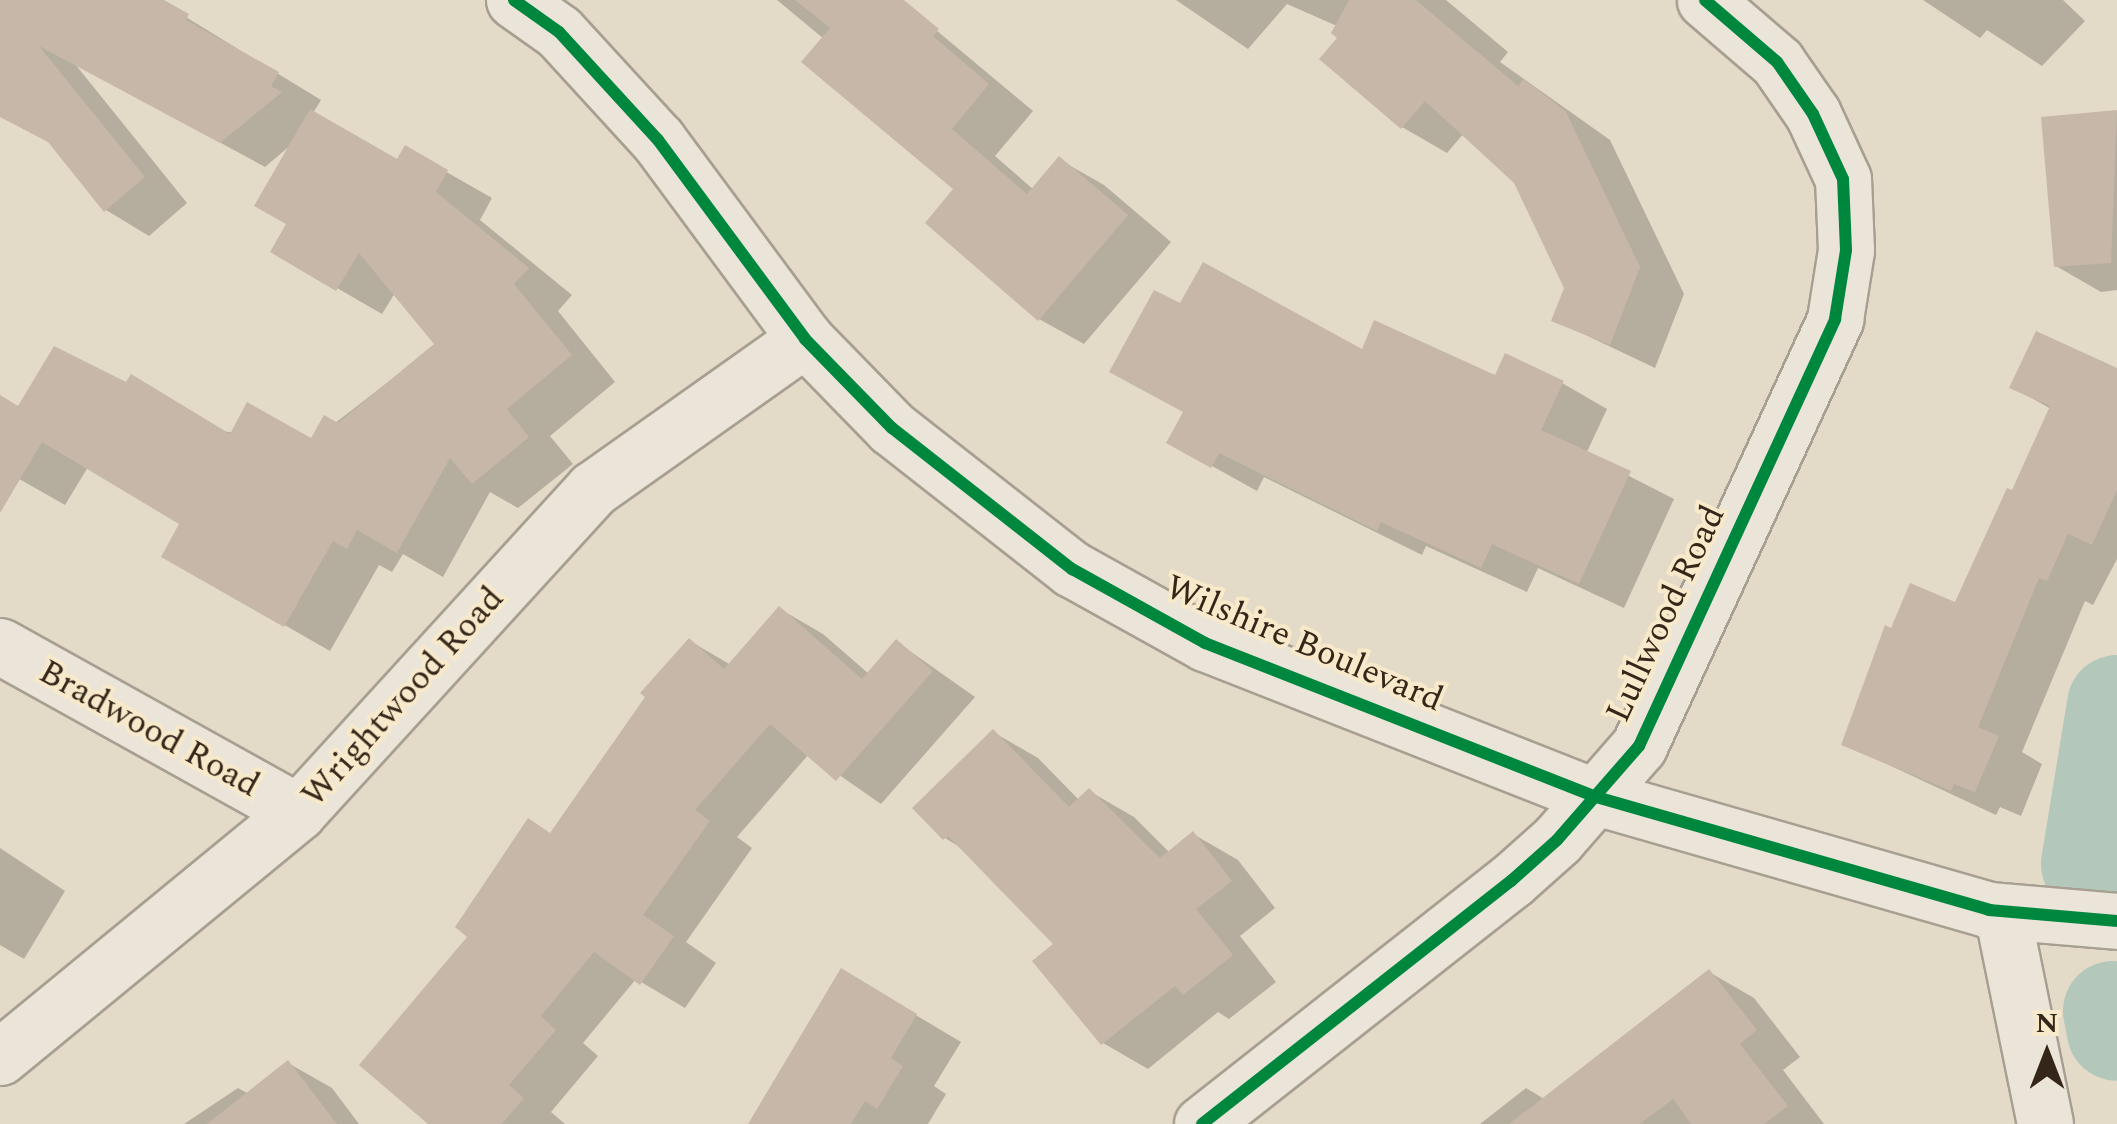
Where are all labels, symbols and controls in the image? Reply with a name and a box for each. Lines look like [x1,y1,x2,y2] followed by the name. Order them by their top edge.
[1598,499,1734,729] street label: Lullwood Road
[1159,567,1449,721] street label: Wilshire Boulevard
[293,578,513,816] street label: Wrightwood Road
[31,651,267,807] street label: Bradwood Road
[2036,1002,2058,1045] text: N
[1997,1004,2097,1104] north arrow

